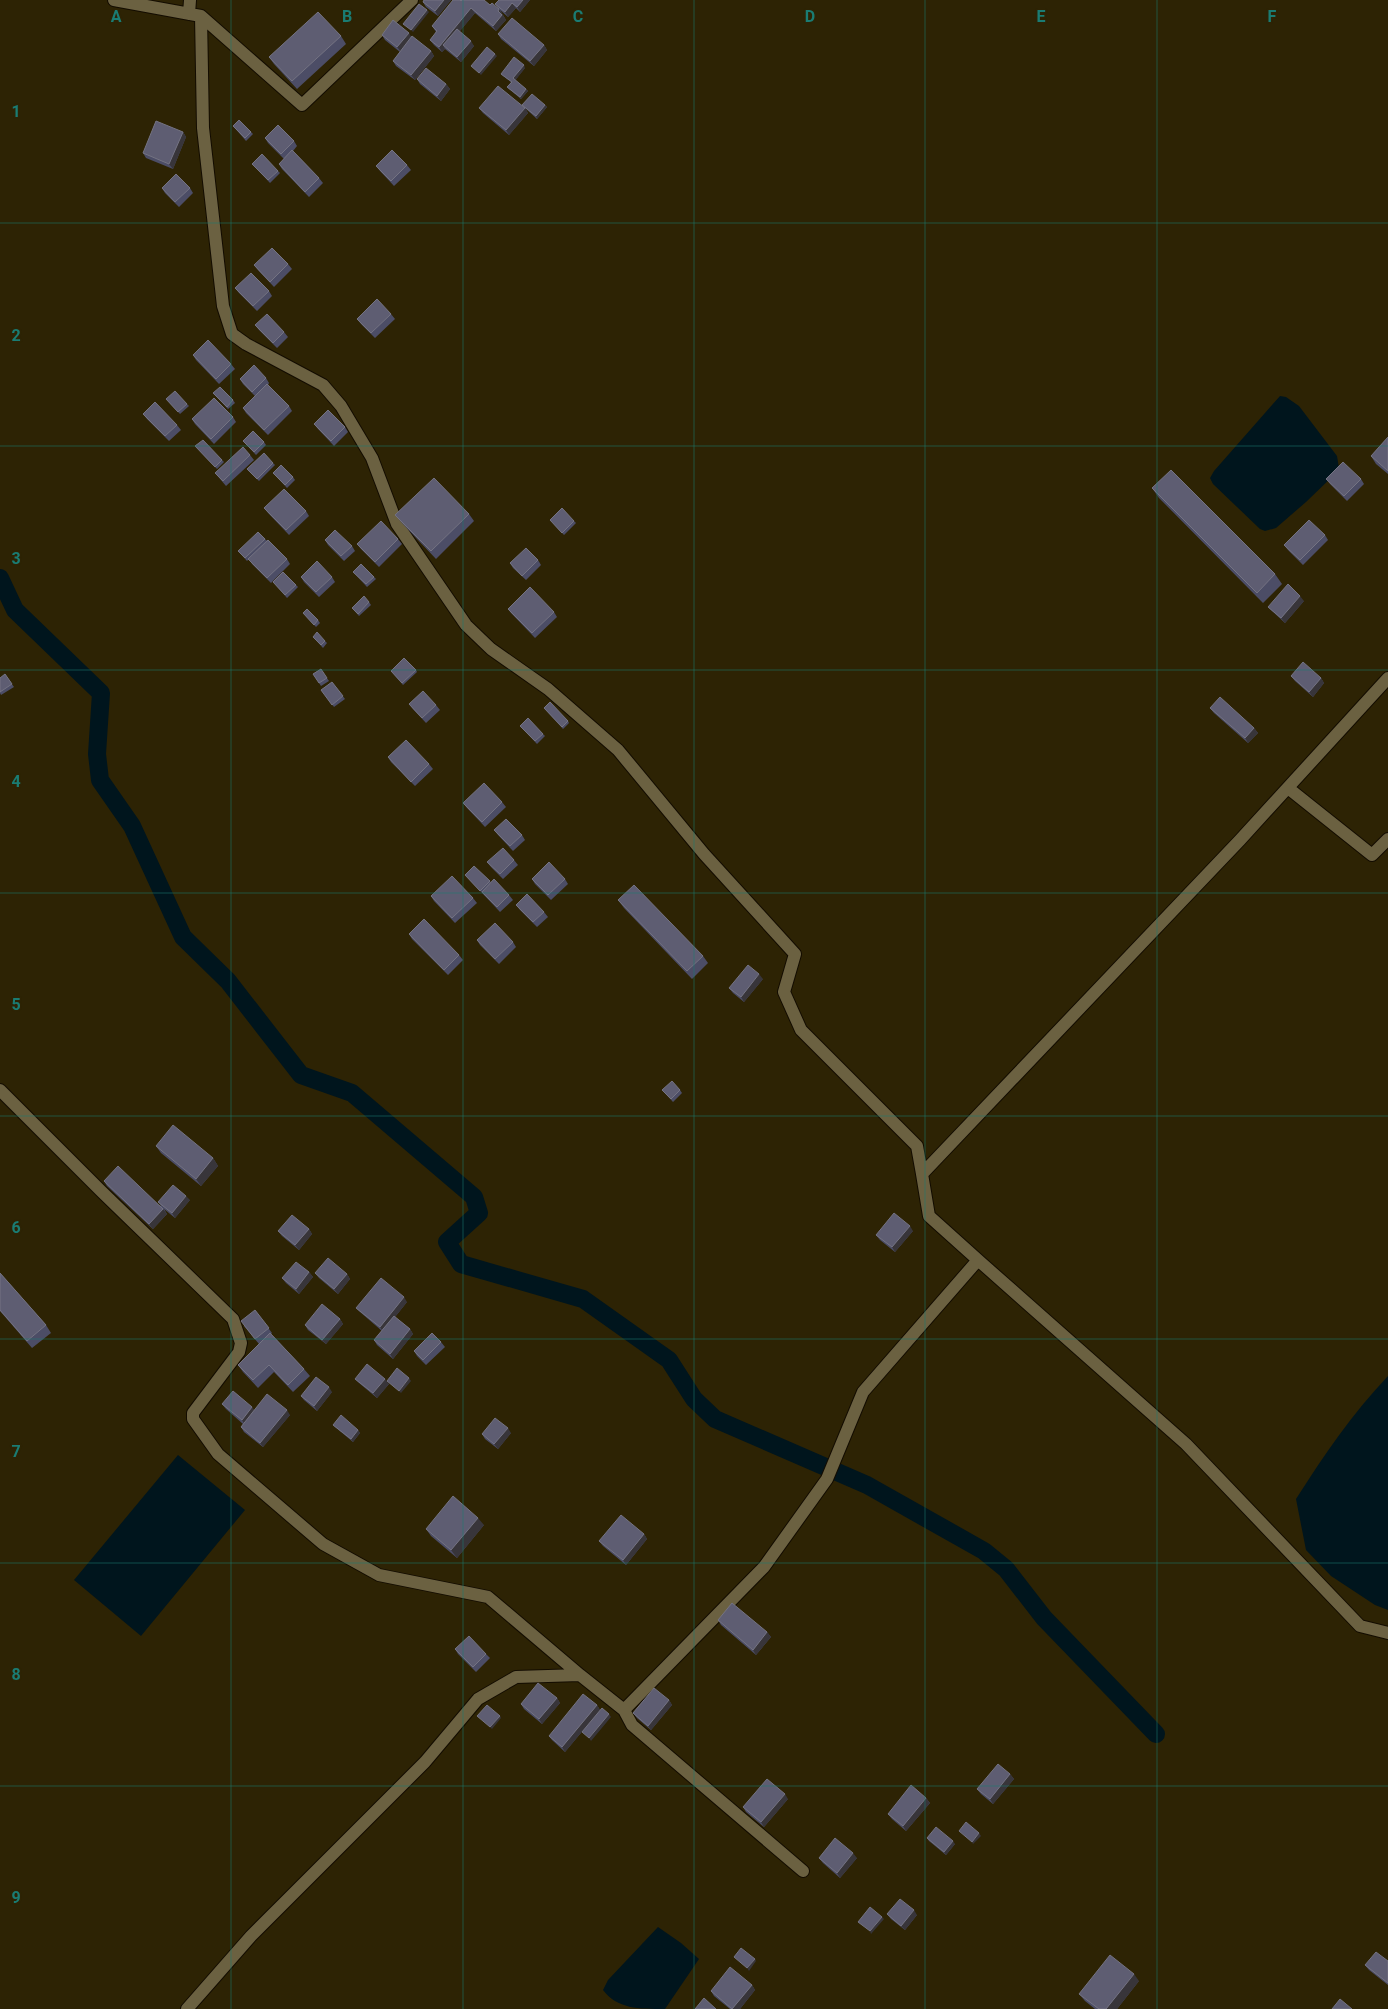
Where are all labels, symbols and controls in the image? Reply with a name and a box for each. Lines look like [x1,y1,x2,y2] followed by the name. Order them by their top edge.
[111,7,122,26] text: A
[342,7,352,26] text: B
[573,7,583,26] text: C
[805,7,815,26] text: D
[1037,7,1046,26] text: E
[1268,7,1277,26] text: F
[11,102,21,121] text: 1
[11,326,21,345] text: 2
[11,549,21,568] text: 3
[11,772,21,791] text: 4
[11,995,21,1014] text: 5
[11,1218,21,1237] text: 6
[11,1442,21,1461] text: 7
[11,1665,21,1684] text: 8
[11,1888,21,1907] text: 9

